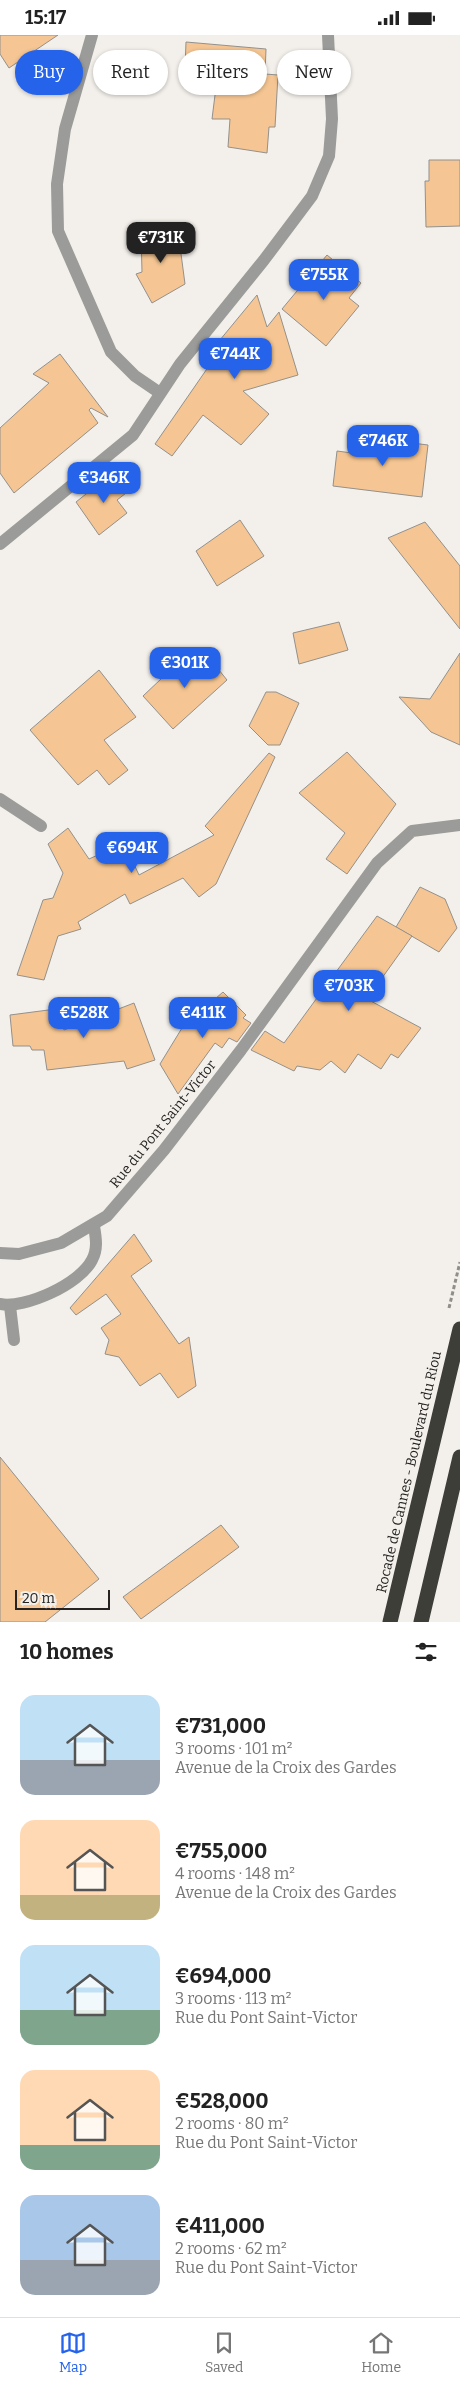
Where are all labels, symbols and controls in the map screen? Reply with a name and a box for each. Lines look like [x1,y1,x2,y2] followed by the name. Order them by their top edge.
[25,6,66,29] text: 15:17
[15,50,83,95] chip: Buy
[93,50,168,95] chip: Rent
[178,50,267,95] chip: Filters
[277,50,351,95] chip: New
[126,221,196,264] pin: €731K
[138,228,185,247] text: €731K
[289,259,359,301] pin: €755K
[300,265,348,284] text: €755K
[200,337,270,380] pin: €744K
[210,344,260,363] text: €744K
[348,425,418,467] pin: €746K
[358,431,408,450] text: €746K
[69,461,139,504] pin: €346K
[79,468,129,487] text: €346K
[150,647,220,689] pin: €301K
[161,653,209,672] text: €301K
[97,831,167,874] pin: €694K
[106,838,158,857] text: €694K
[314,969,384,1012] pin: €703K
[324,976,374,995] text: €703K
[49,997,119,1039] pin: €528K
[168,997,238,1039] pin: €411K
[59,1003,109,1022] text: €528K
[180,1003,226,1022] text: €411K
[106,1057,220,1191] street label: Rue du Pont Saint-Victor
[373,1349,445,1595] street label: Rocade de Cannes - Boulevard du Riou
[15,1587,110,1610] scale bar
[22,1590,55,1607] text: 20 m
[412,1638,440,1666] icon: filters
[20,1639,114,1665] text: 10 homes
[175,1713,266,1739] text: €731,000
[60,1715,120,1775] icon: home
[175,1739,292,1758] text: 3 rooms · 101 m²
[175,1758,397,1777] text: Avenue de la Croix des Gardes
[175,1838,267,1864] text: €755,000
[60,1840,120,1900] icon: home
[175,1864,295,1883] text: 4 rooms · 148 m²
[175,1883,397,1902] text: Avenue de la Croix des Gardes
[175,1963,271,1989] text: €694,000
[60,1965,120,2025] icon: home
[175,1989,291,2008] text: 3 rooms · 113 m²
[175,2008,357,2027] text: Rue du Pont Saint-Victor
[175,2088,269,2114] text: €528,000
[60,2090,120,2150] icon: home
[175,2114,289,2133] text: 2 rooms · 80 m²
[175,2133,357,2152] text: Rue du Pont Saint-Victor
[175,2213,265,2239] text: €411,000
[60,2215,120,2275] icon: home
[175,2239,287,2258] text: 2 rooms · 62 m²
[175,2258,357,2277] text: Rue du Pont Saint-Victor
[59,2329,87,2376] tab: Map
[205,2329,243,2376] tab: Saved
[361,2329,401,2376] tab: Home

